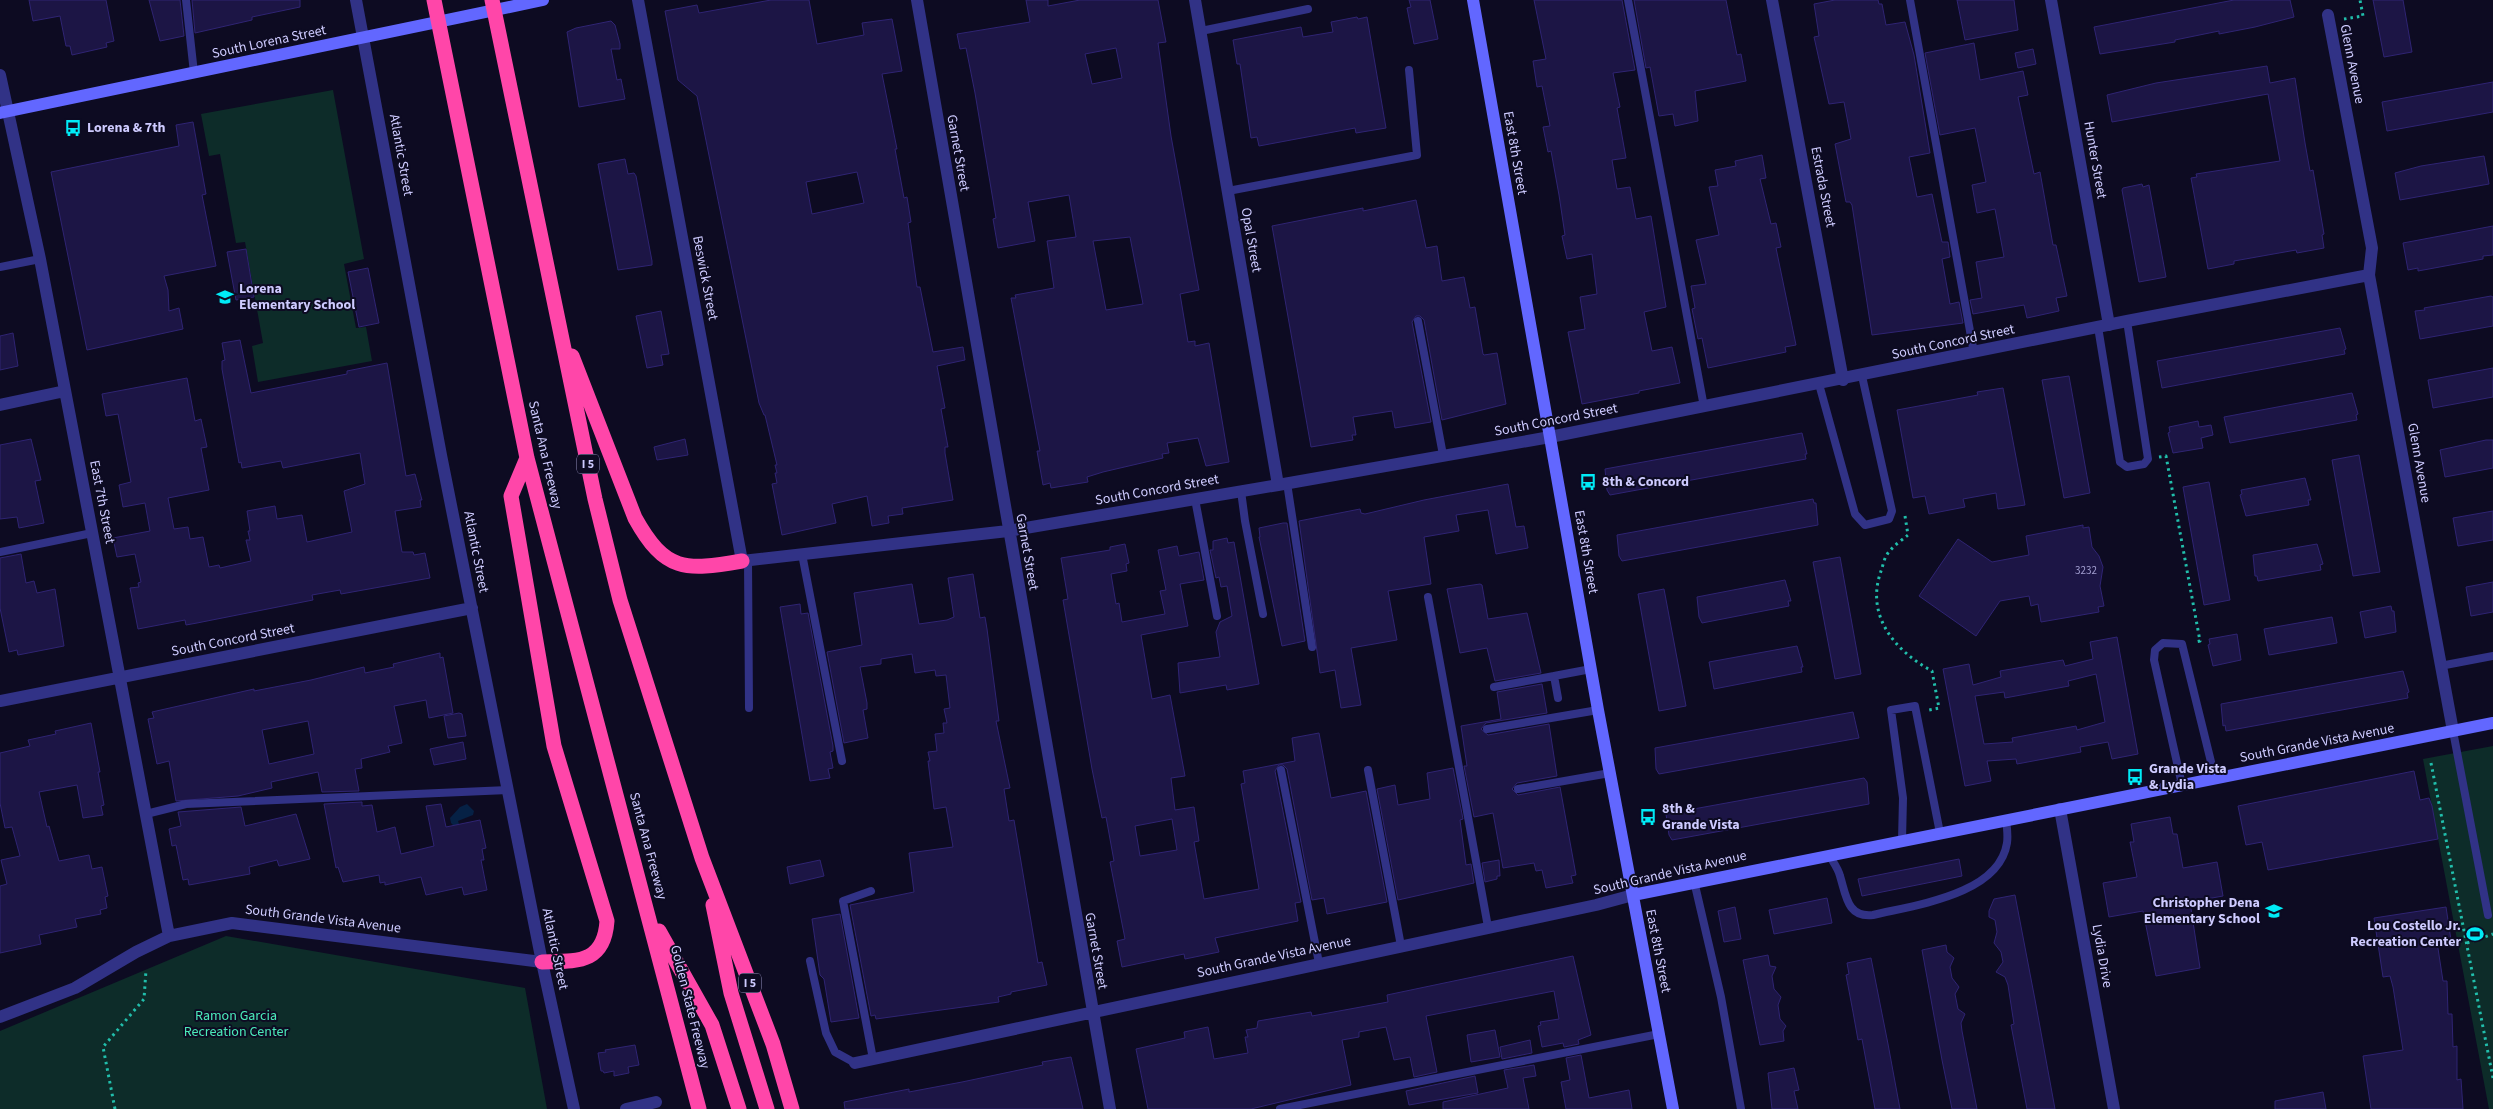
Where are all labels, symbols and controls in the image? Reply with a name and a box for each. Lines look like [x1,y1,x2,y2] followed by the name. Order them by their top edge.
[210,20,328,64] street label: South Lorena Street
[2335,23,2369,105] street label: Glenn Avenue
[1498,110,1532,197] street label: East 8th Street
[384,112,418,198] street label: Atlantic Street
[941,113,975,193] street label: Garnet Street
[63,118,83,138] bus stop icon: Lorena & 7th
[87,118,166,138] place label: Lorena & 7th
[2078,120,2112,201] street label: Hunter Street
[1805,145,1841,229] street label: Estrada Street
[1235,206,1267,274] street label: Opal Street
[687,234,723,322] street label: Beswick Street
[239,279,355,315] place label: Lorena Elementary School
[215,287,235,307] school or university icon: Lorena Elementary School
[1890,319,2017,365] street label: South Concord Street
[1493,398,1620,442] street label: South Concord Street
[523,399,567,511] street label: Santa Ana Freeway
[2402,422,2436,504] street label: Glenn Avenue
[577,454,599,474] road number: I 5
[84,459,120,546] street label: East 7th Street
[1094,469,1221,511] street label: South Concord Street
[1578,472,1598,492] bus stop icon: 8th & Concord
[1602,472,1689,492] place label: 8th & Concord
[458,509,494,595] street label: Atlantic Street
[1569,509,1603,596] street label: East 8th Street
[1010,512,1044,592] street label: Garnet Street
[2075,563,2097,578] house number: 3232
[170,618,297,662] street label: South Concord Street
[2238,718,2396,768] street label: South Grande Vista Avenue
[2149,759,2227,795] place label: Grande Vista & Lydia
[2125,767,2145,787] bus stop icon: Grande Vista & Lydia
[624,790,672,902] street label: Santa Ana Freeway
[1662,799,1740,835] place label: 8th & Grande Vista
[1638,807,1658,827] bus stop icon: 8th & Grande Vista
[1591,846,1749,900] street label: South Grande Vista Avenue
[2144,893,2260,929] place label: Christopher Dena Elementary School
[244,900,402,938] street label: South Grande Vista Avenue
[2264,901,2284,921] school or university icon: Christopher Dena Elementary School
[537,906,573,992] street label: Atlantic Street
[1640,908,1676,995] street label: East 8th Street
[1079,911,1113,991] street label: Garnet Street
[2350,916,2461,952] place label: Lou Costello Jr. Recreation Center
[2087,923,2117,989] street label: Lydia Drive
[2465,924,2485,944] sports icon: Lou Costello Jr. Recreation Center
[1195,931,1353,983] street label: South Grande Vista Avenue
[665,943,715,1071] street label: Golden State Freeway
[739,974,761,992] road number: I 5
[184,1006,288,1042] park label: Ramon Garcia Recreation Center

